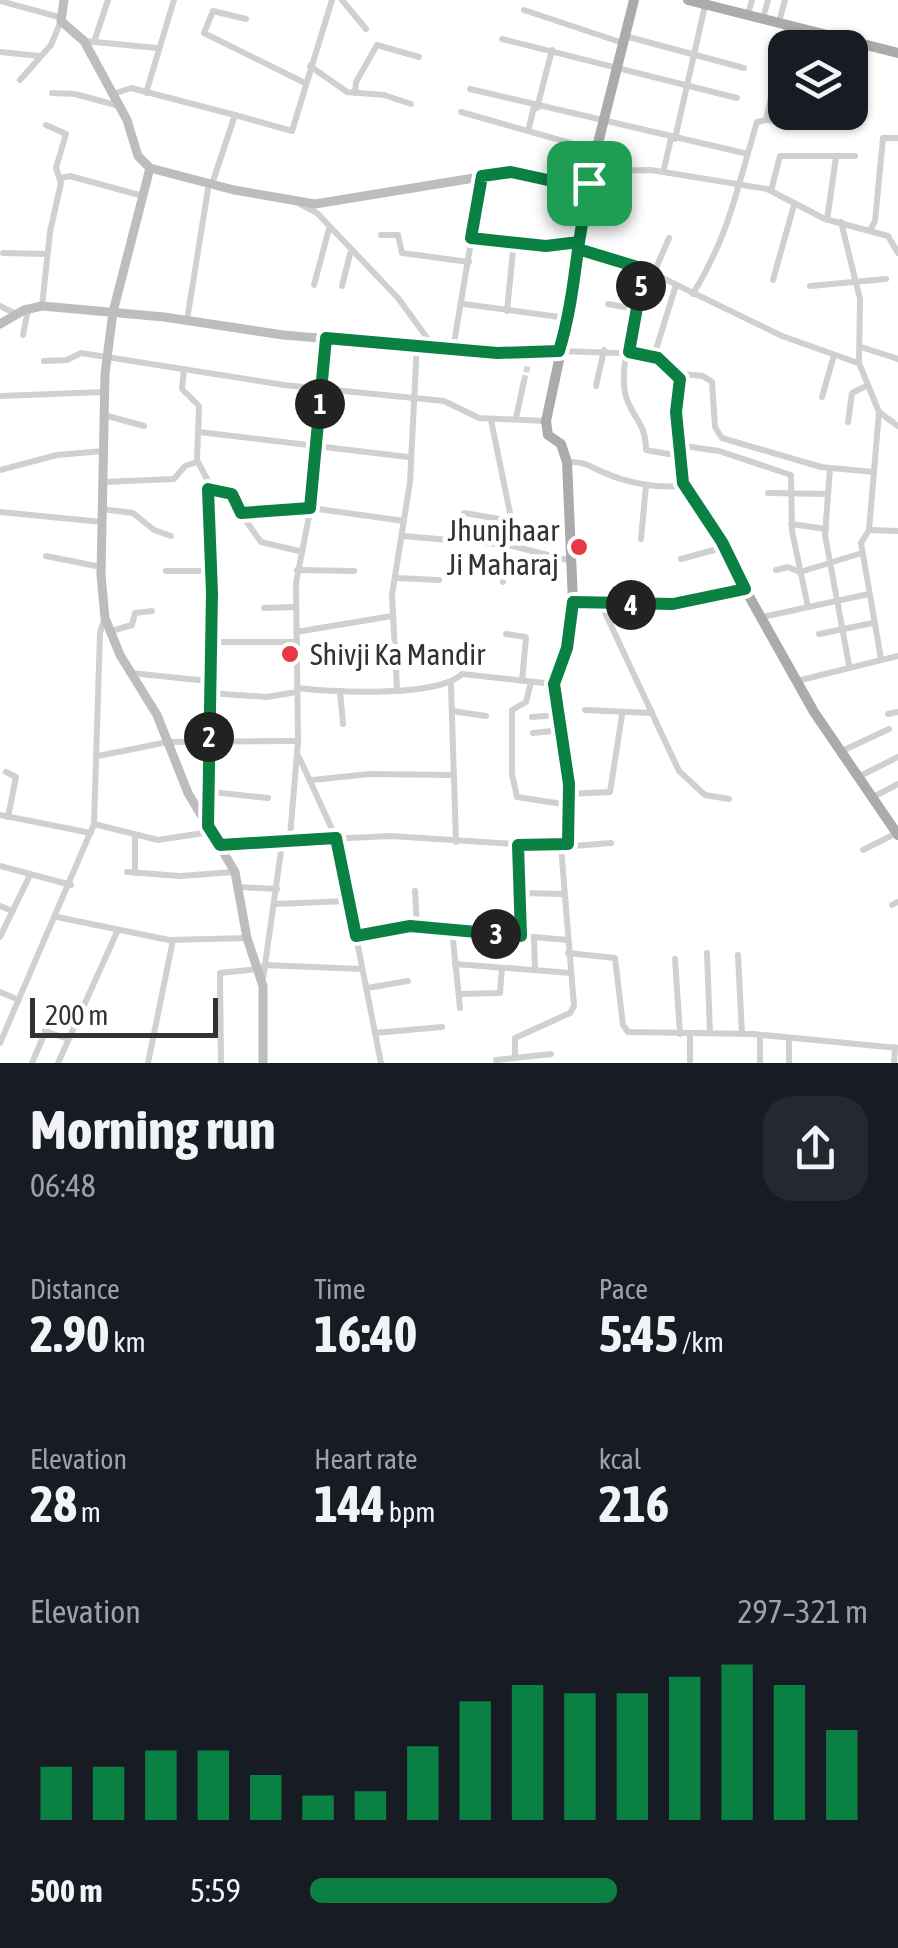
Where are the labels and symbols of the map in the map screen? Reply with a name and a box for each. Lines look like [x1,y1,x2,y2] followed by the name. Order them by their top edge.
[547,141,632,226] pin
[616,261,666,311] pin: 5
[295,379,345,429] pin: 1
[447,513,560,581] place label: Jhunjhaar Ji Maharaj
[568,536,590,558] marker: Jhunjhaar Ji Maharaj
[606,580,656,630] pin: 4
[310,637,486,671] place label: Shivji Ka Mandir
[279,643,301,665] marker: Shivji Ka Mandir
[184,712,234,762] pin: 2
[471,909,521,959] pin: 3
[30,993,218,1038] scale bar

